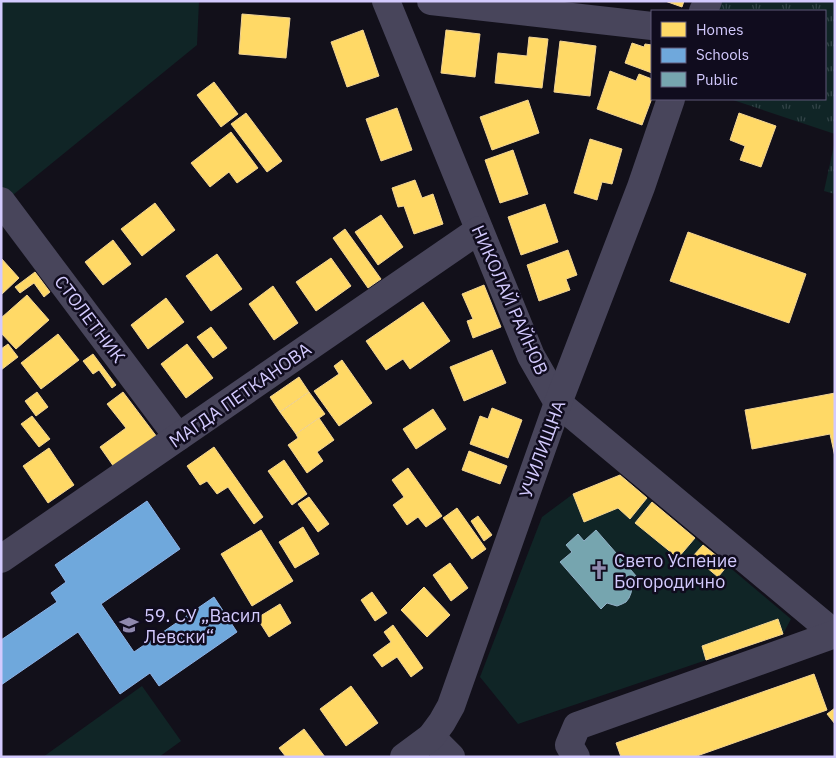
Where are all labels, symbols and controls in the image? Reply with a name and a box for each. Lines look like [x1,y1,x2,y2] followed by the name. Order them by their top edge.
[651,10,826,100] legend
[696,20,744,39] text: Homes
[696,45,749,64] text: Schools
[696,70,738,89] text: Public
[467,221,553,379] street label: НИКОЛАЙ РАЙНОВ
[50,271,130,367] street label: СТОЛЕТНИК
[164,337,316,453] street label: МАГДА ПЕТКАНОВА
[514,397,570,501] street label: УЧИЛИЩНА
[614,549,737,593] place label: Свето Успение Богородично
[588,559,610,581] church icon: Свето Успение Богородично
[144,604,261,648] place label: 59. СУ „Васил Левски“
[118,614,140,636] school or university icon: 59. СУ „Васил Левски“

